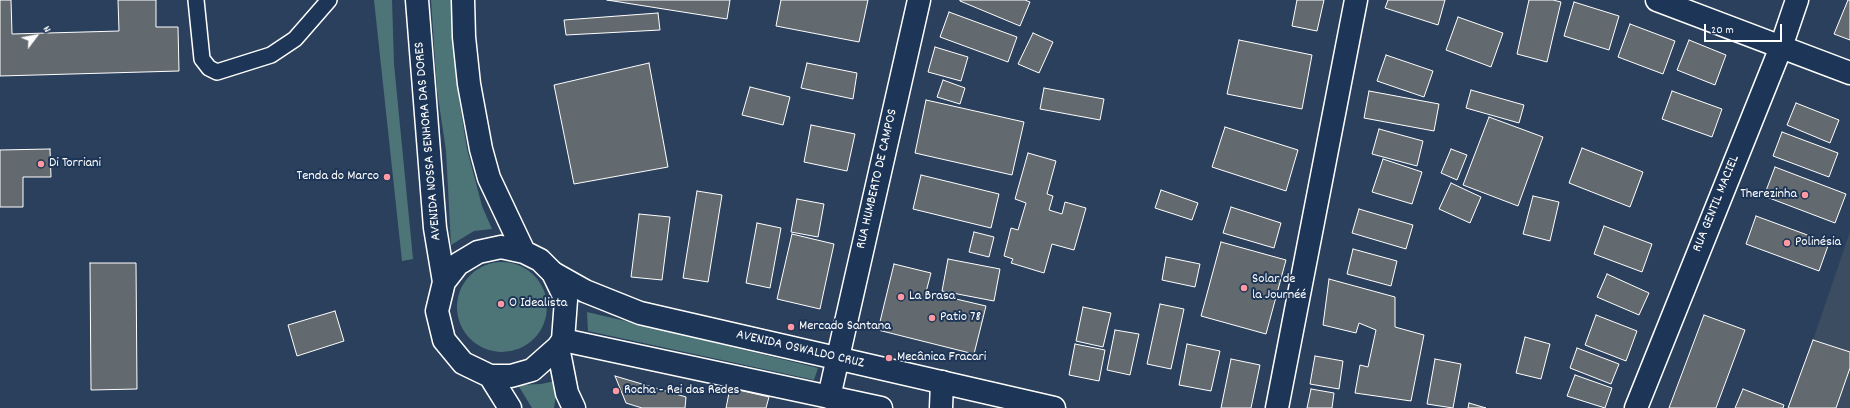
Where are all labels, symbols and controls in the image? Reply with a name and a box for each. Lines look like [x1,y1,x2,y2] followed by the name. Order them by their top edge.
[16,16,56,56] north arrow
[1706,16,1784,42] scale bar
[1711,22,1734,39] text: 20 m
[38,23,54,36] text: N
[412,41,446,241] street label: AVENIDA NOSSA SENHORA DAS DORES
[854,107,902,251] street label: RUA HUMBERTO DE CAMPOS
[1690,153,1744,255] street label: RUA GENTIL MACIEL
[49,156,101,172] place label: Di Torriani
[36,159,46,169] marker: Di Torriani
[297,169,379,185] place label: Tenda do Marco
[382,172,392,182] marker: Tenda do Marco
[1740,187,1797,203] place label: Therezinha
[1800,190,1810,200] marker: Therezinha
[1795,235,1841,251] place label: Polinésia
[1782,238,1792,248] marker: Polinésia
[1252,272,1306,304] place label: Solar de la Journéé
[1239,283,1249,293] marker: Solar de la Journéé
[909,289,955,305] place label: La Brasa
[896,292,906,302] marker: La Brasa
[509,296,567,312] place label: O Idealista
[496,299,506,309] marker: O Idealista
[940,310,981,326] place label: Patio 78
[927,313,937,323] marker: Patio 78
[799,319,891,335] place label: Mercado Santana
[786,322,796,332] marker: Mercado Santana
[734,327,866,373] street label: AVENIDA OSWALDO CRUZ
[897,350,986,366] place label: Mecânica Fracari
[884,353,894,363] marker: Mecânica Fracari
[624,383,739,399] place label: Rocha - Rei das Redes
[611,386,621,396] marker: Rocha - Rei das Redes

